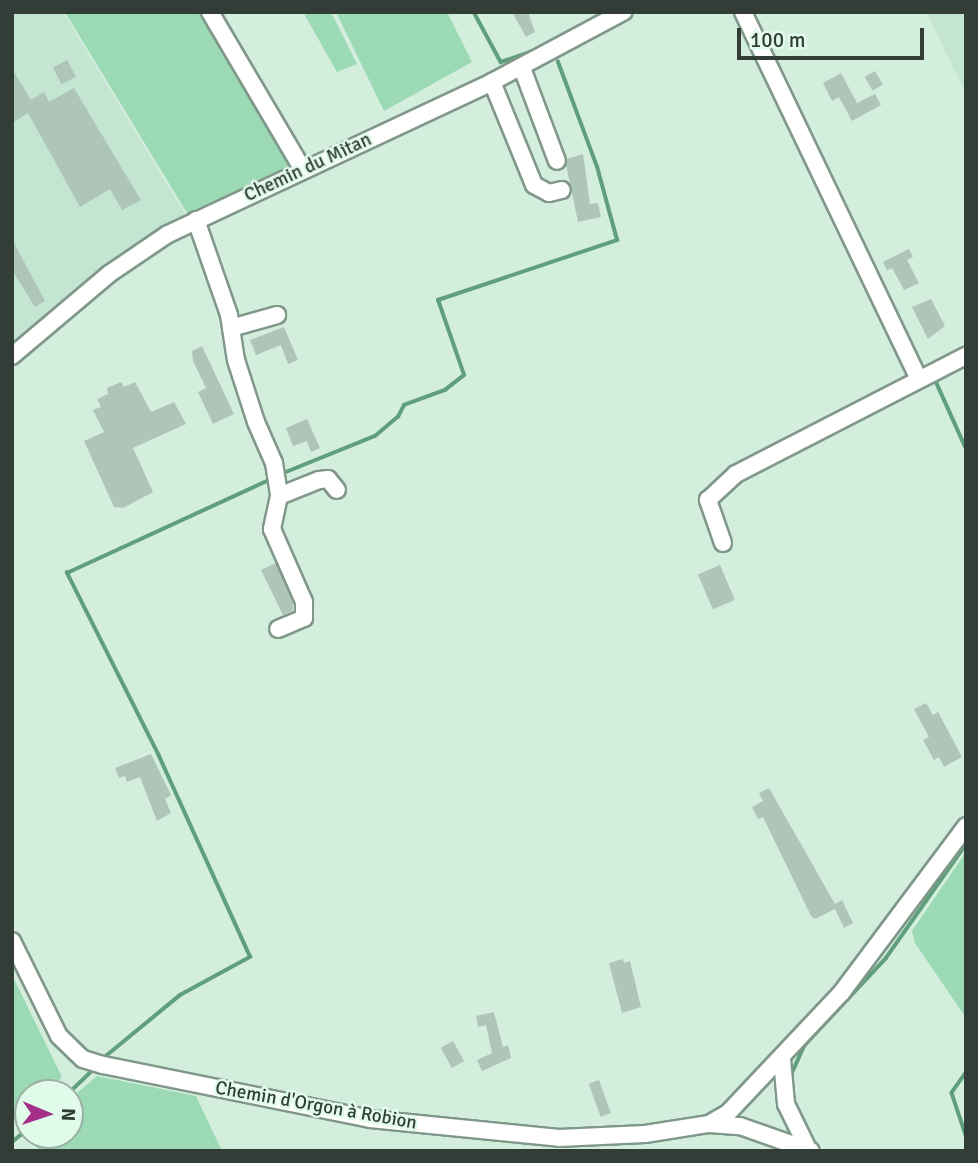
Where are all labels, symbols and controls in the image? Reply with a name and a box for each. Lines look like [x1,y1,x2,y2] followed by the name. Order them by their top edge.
[740,14,927,58] scale bar
[750,27,805,53] text: 100 m
[241,129,375,207] street label: Chemin du Mitan
[213,1077,419,1135] street label: Chemin d'Orgon à Robion
[14,1079,84,1149] north arrow
[56,1108,80,1122] text: N

